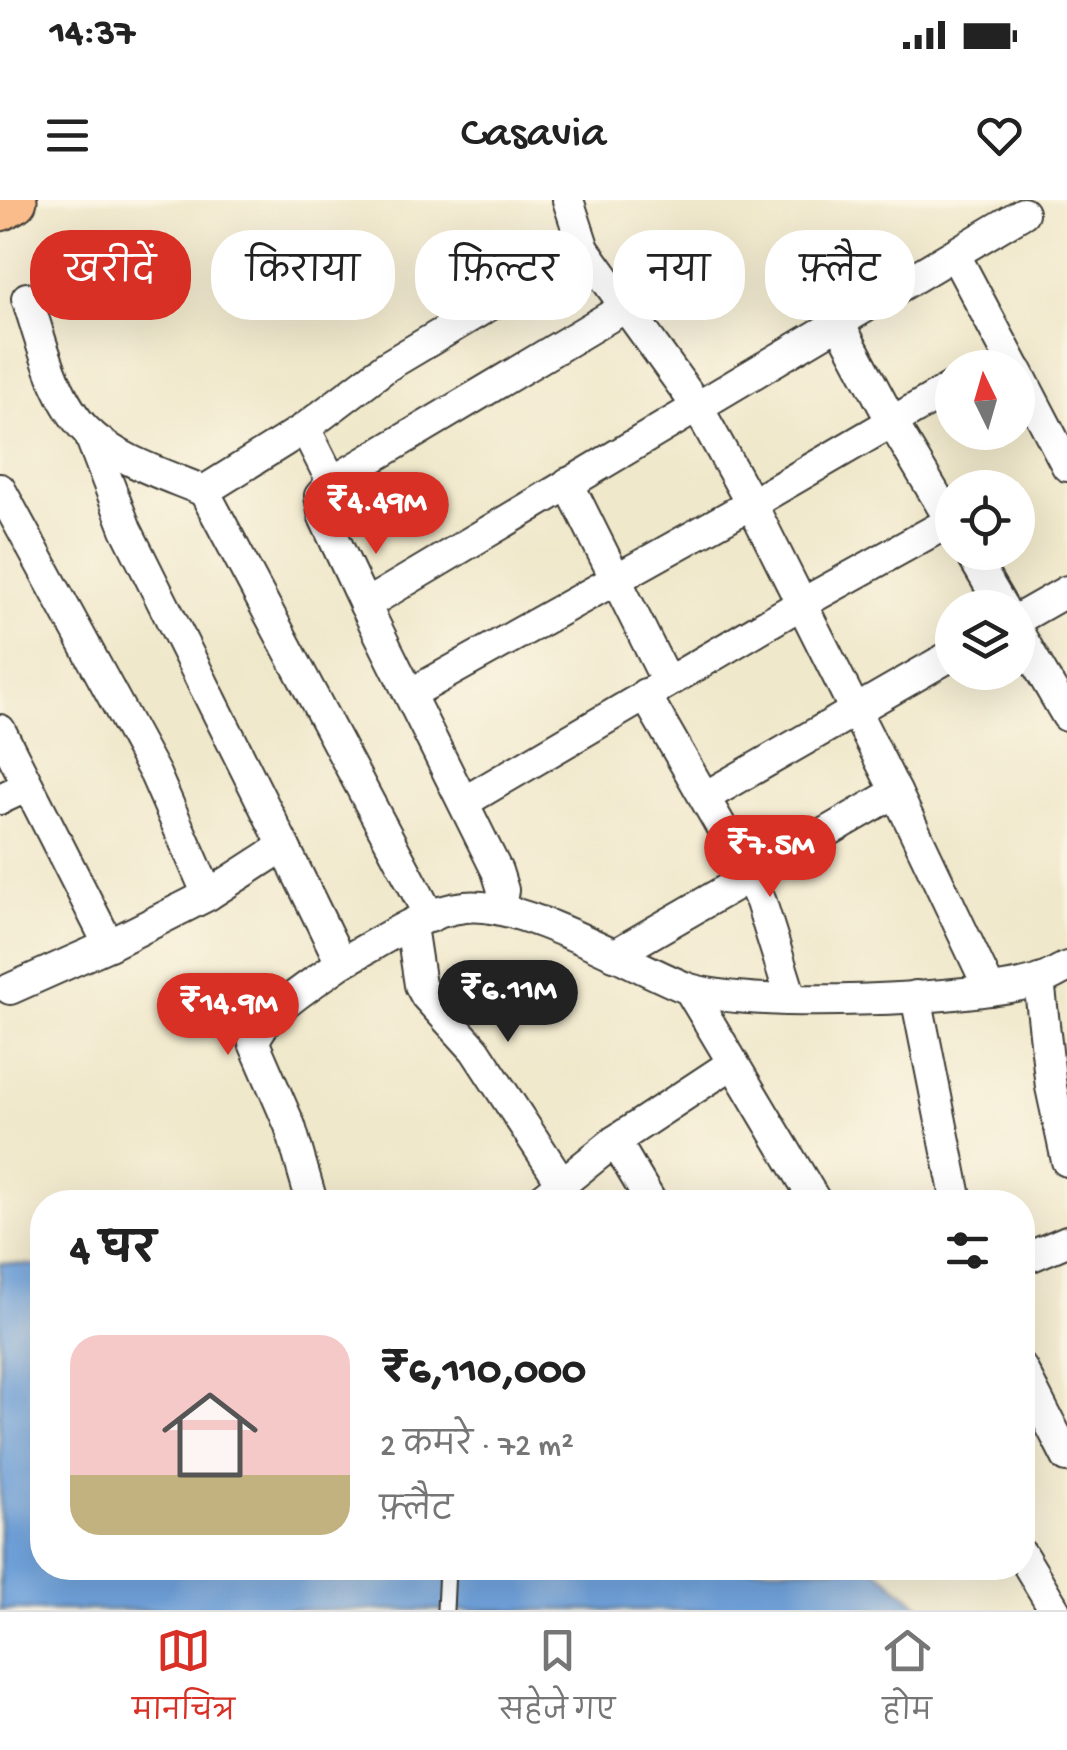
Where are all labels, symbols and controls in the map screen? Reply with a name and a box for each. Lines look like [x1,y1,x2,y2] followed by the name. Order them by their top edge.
[50,13,135,57] text: 14:37
[40,108,95,163] icon: menu
[972,108,1027,163] icon: heart
[461,109,606,162] text: Casavia
[30,230,191,320] chip: खरीदें
[211,230,395,320] chip: किराया
[415,230,593,320] chip: फ़िल्टर
[613,230,745,320] chip: नया
[765,230,915,320] chip: फ़्लैट
[935,350,1035,450] north arrow
[935,350,1035,690] map controls
[935,470,1035,570] button: locate
[295,472,457,557] pin: ₹4.49M
[326,485,426,523] text: ₹4.49M
[935,590,1035,690] button: layers
[700,815,840,900] pin: ₹7.5M
[726,828,814,866] text: ₹7.5M
[427,960,589,1045] pin: ₹6.11M
[147,973,309,1058] pin: ₹14.9M
[460,973,556,1011] text: ₹6.11M
[179,986,277,1024] text: ₹14.9M
[940,1223,995,1278] icon: filters
[70,1229,156,1278] text: 4 घर
[380,1349,586,1398] text: ₹6,110,000
[150,1375,270,1495] icon: home
[380,1429,574,1467] text: 2 कमरे · 72 m²
[380,1494,453,1532] text: फ़्लैट
[132,1623,235,1740] tab: मानचित्र
[499,1623,615,1740] tab: सहेजे गए
[880,1623,935,1740] tab: होम

